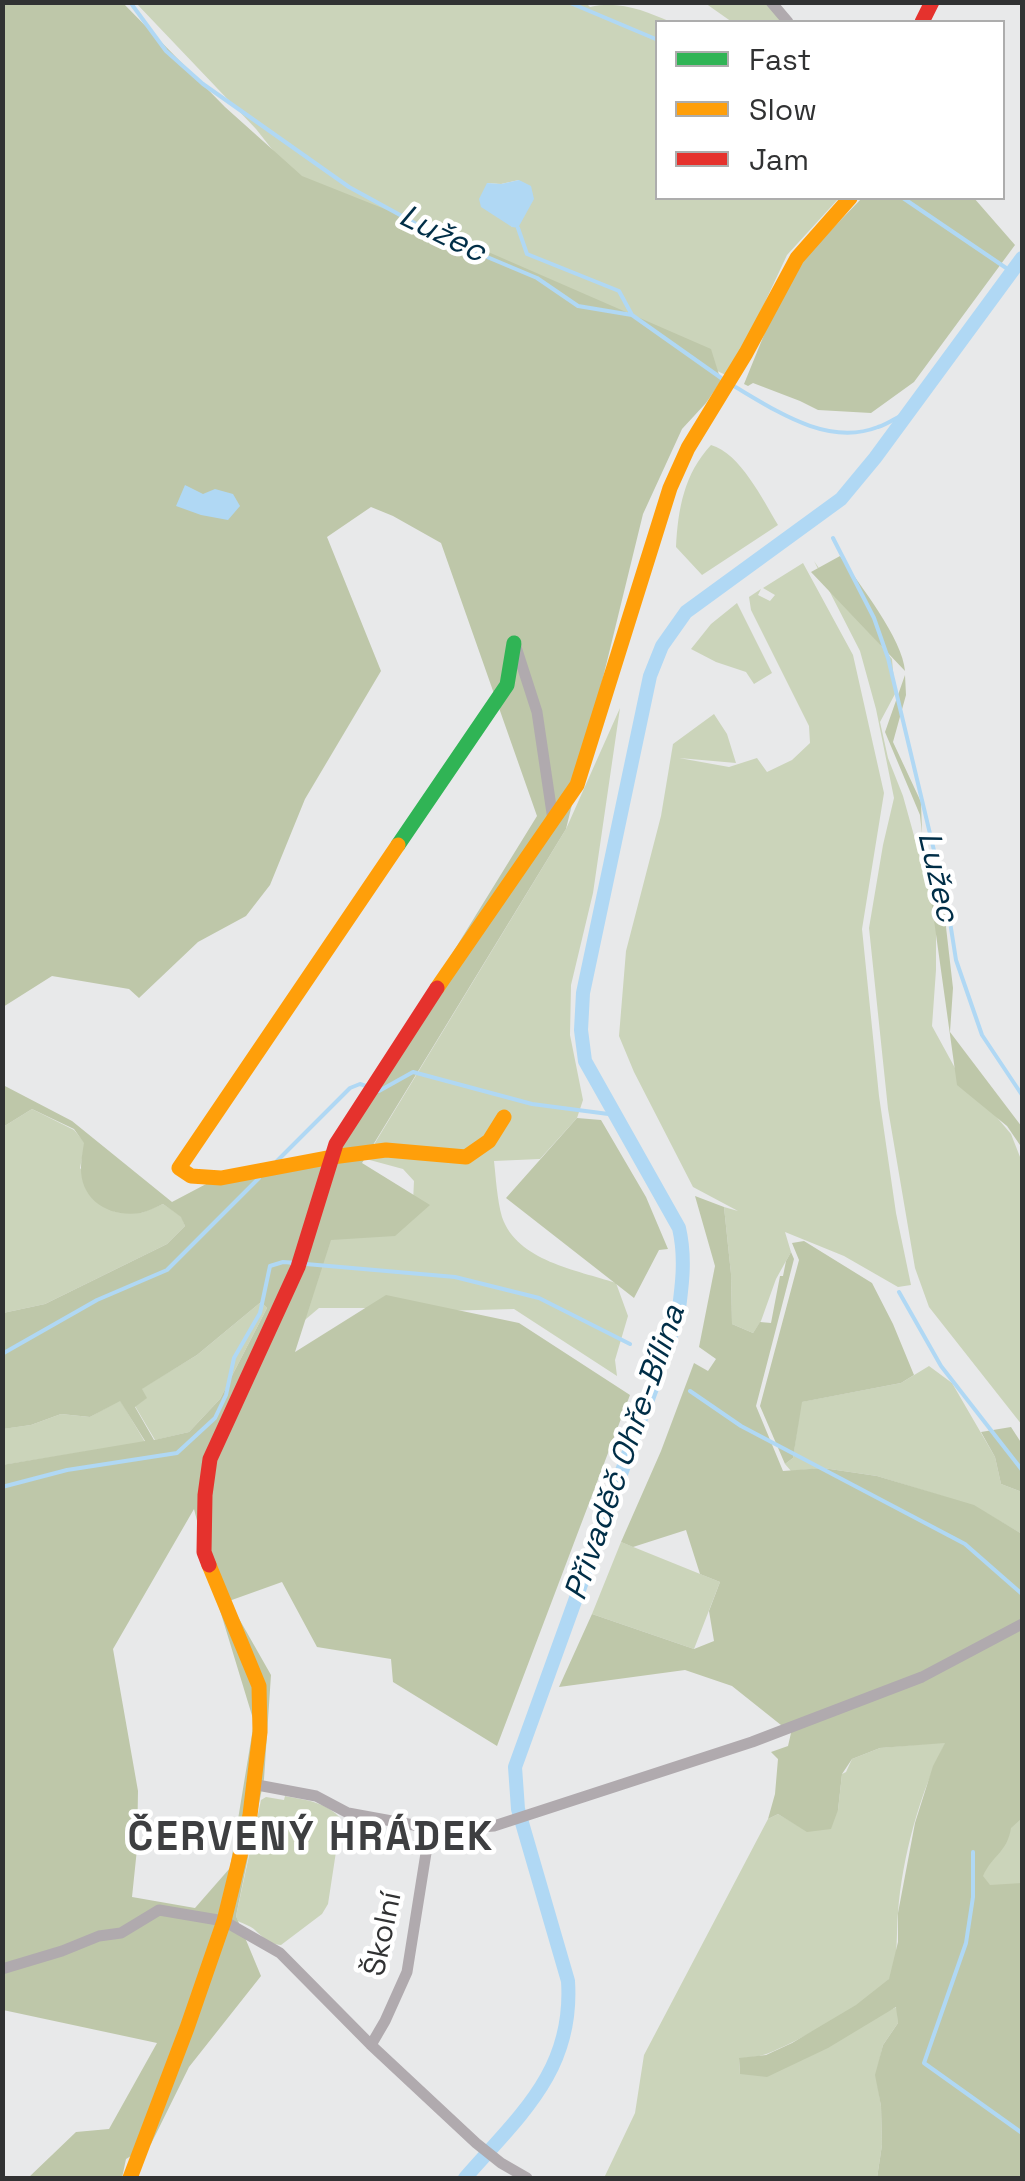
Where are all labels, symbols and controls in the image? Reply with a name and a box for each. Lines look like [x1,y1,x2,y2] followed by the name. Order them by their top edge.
[655,20,1005,200] legend
[749,40,811,79] text: Fast
[749,90,817,129] text: Slow
[749,140,809,179] text: Jam
[393,198,491,272] water label: Lužec
[908,828,966,926] water label: Lužec
[557,1300,695,1606] water label: Přivaděč Ohře-Bílina
[127,1815,495,1863] district label: ČERVENÝ HRÁDEK
[358,1889,410,1979] street label: Školní

